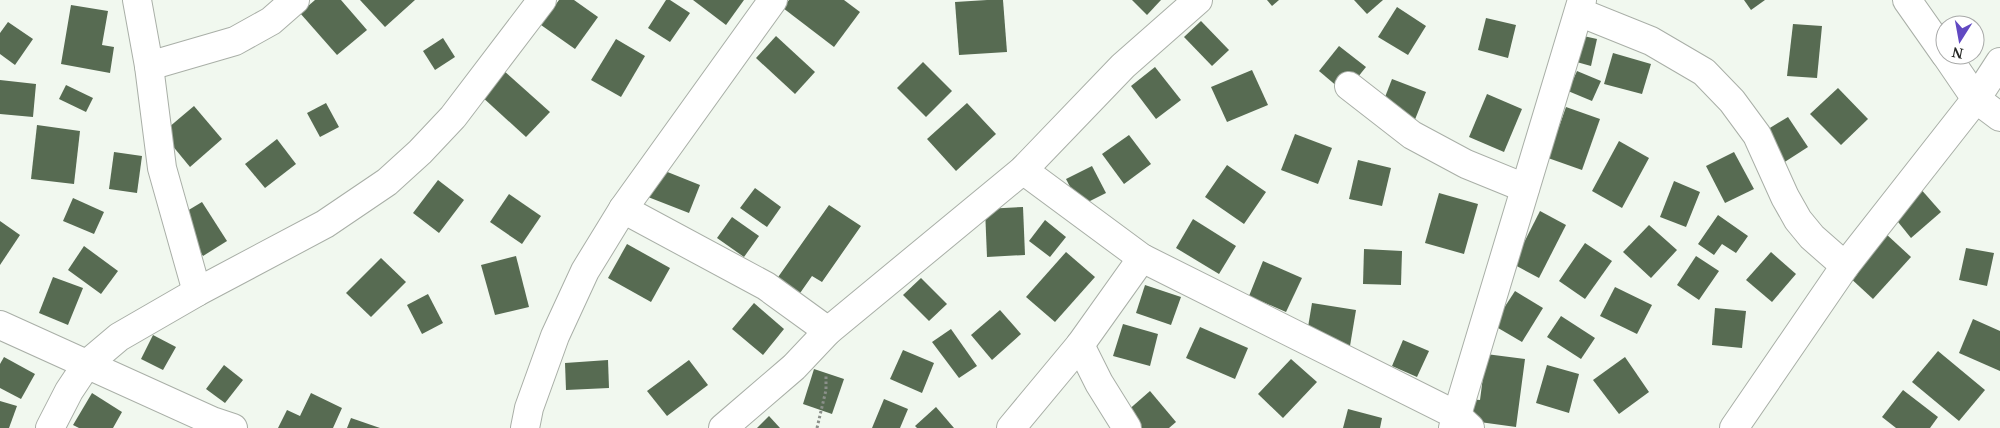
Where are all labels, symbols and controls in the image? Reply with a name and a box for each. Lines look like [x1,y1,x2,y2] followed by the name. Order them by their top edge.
[1935,15,1985,65] north arrow
[1950,43,1965,64] text: N

